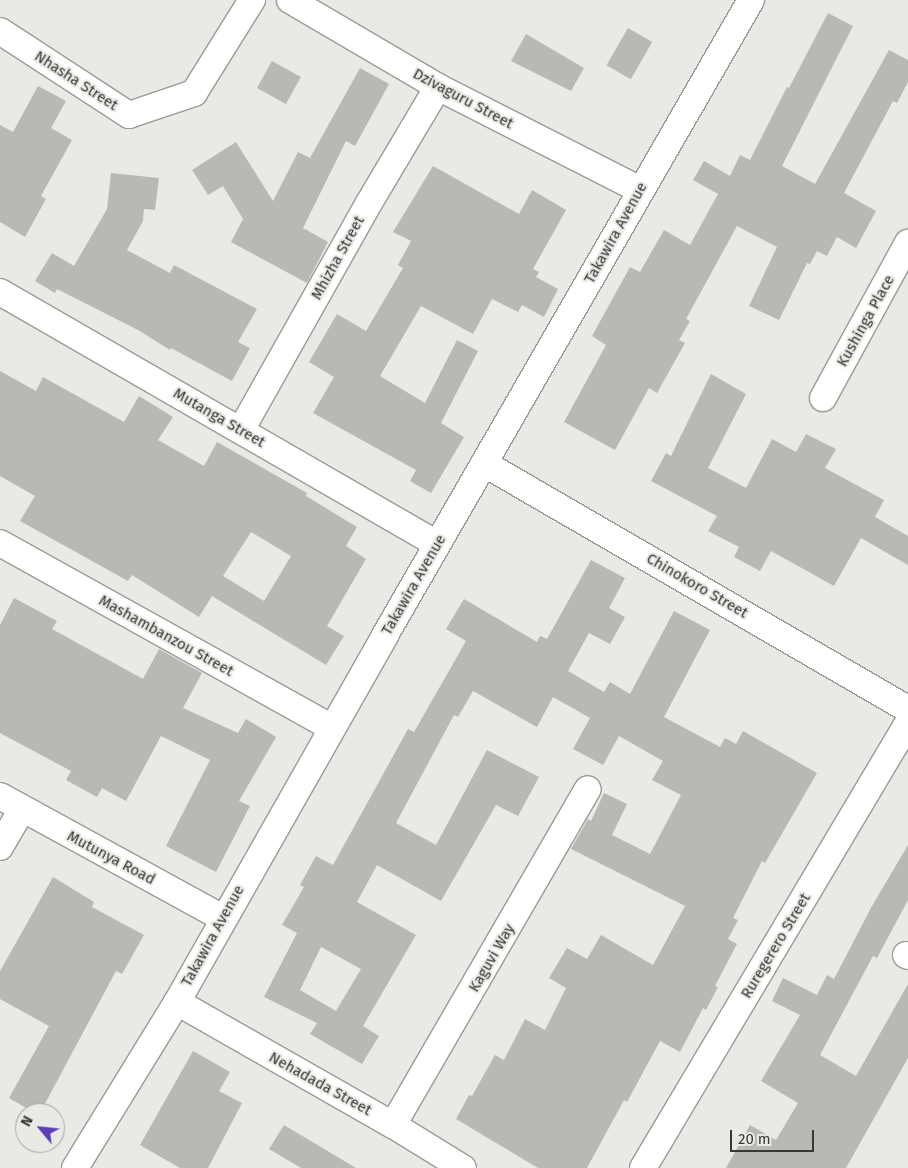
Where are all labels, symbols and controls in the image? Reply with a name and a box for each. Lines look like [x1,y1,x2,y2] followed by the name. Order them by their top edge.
[31,47,121,115] street label: Nhasha Street
[410,65,516,133] street label: Dzivaguru Street
[581,179,651,287] street label: Takawira Avenue
[308,213,368,303] street label: Mhizha Street
[833,272,899,370] street label: Kushinga Place
[170,384,268,452] street label: Mutanga Street
[378,532,450,638] street label: Takawira Avenue
[643,550,751,622] street label: Chinokoro Street
[96,592,236,680] street label: Mashambanzou Street
[64,827,158,889] street label: Mutunya Road
[178,882,248,990] street label: Takawira Avenue
[738,890,814,1002] street label: Ruregerero Street
[465,921,519,995] street label: Kaguvi Way
[266,1048,374,1120] street label: Nehadada Street
[15,1103,65,1153] north arrow
[18,1113,37,1129] text: N
[733,1120,817,1152] scale bar
[738,1130,771,1148] text: 20 m

